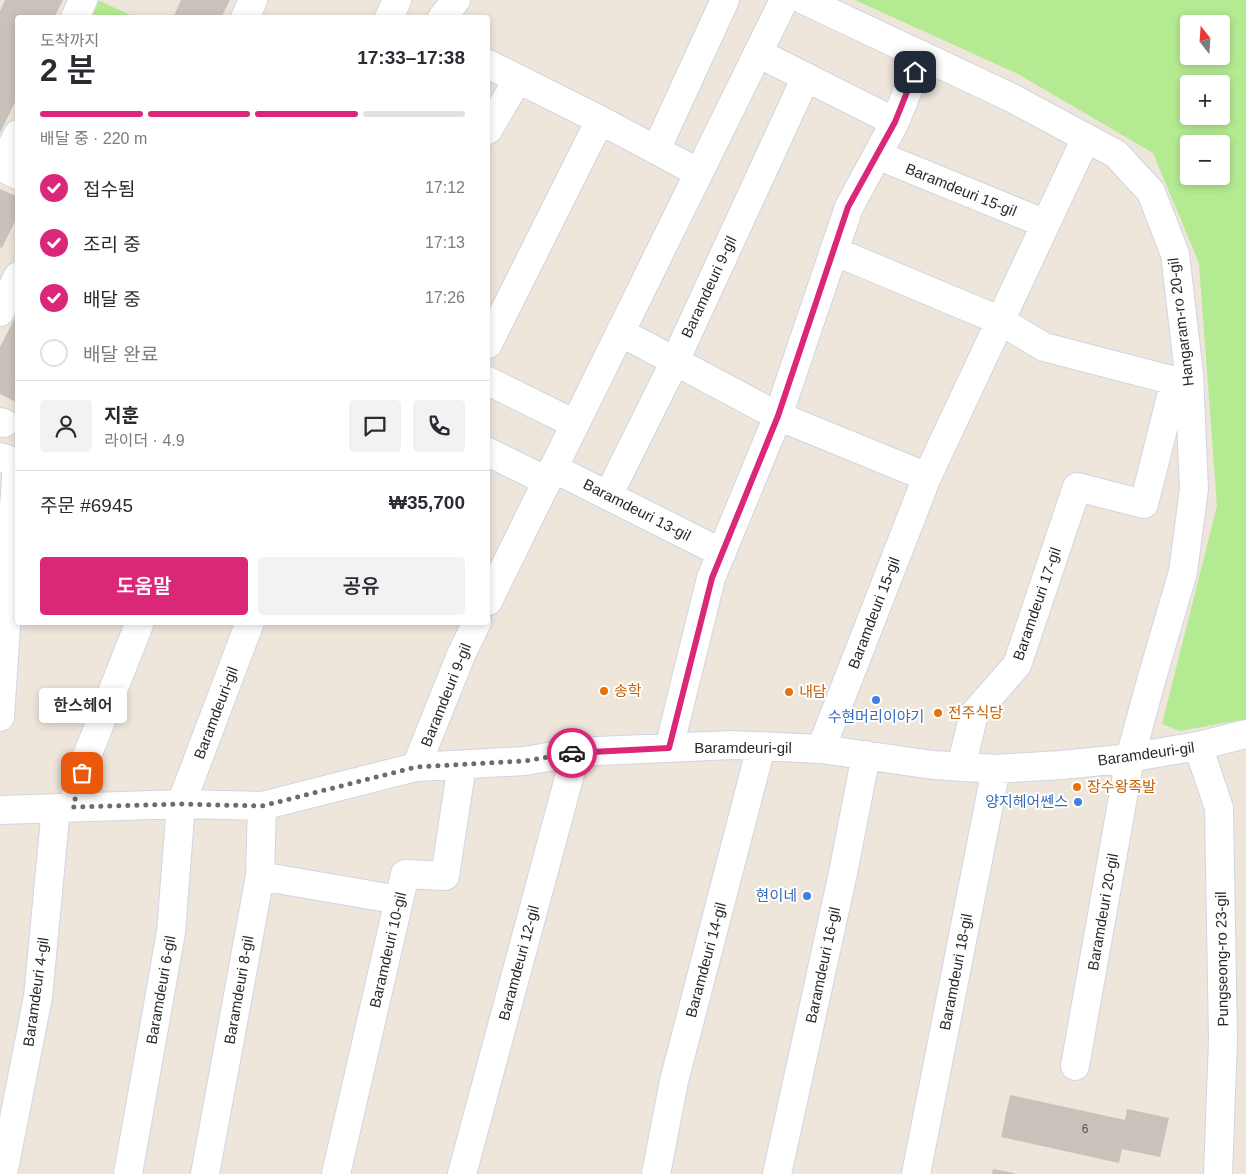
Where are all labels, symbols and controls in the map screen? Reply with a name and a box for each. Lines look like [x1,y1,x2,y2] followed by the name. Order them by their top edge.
[1180,15,1230,65] north arrow
[1180,15,1230,185] map controls
[40,32,99,49] text: 도착까지
[357,47,465,68] text: 17:33–17:38
[894,51,936,93] pin
[40,52,96,88] text: 2 분
[901,58,929,86] icon: home
[1180,75,1230,125] button: +
[40,130,147,147] text: 배달 중 · 220 m
[1180,135,1230,185] button: −
[903,159,1019,220] street label: Baramdeuri 15-gil
[40,174,68,202] icon: check
[83,179,135,200] text: 접수됨
[425,179,465,196] text: 17:12
[40,229,68,257] icon: check
[678,233,740,340] street label: Baramdeuri 9-gil
[83,234,141,255] text: 조리 중
[425,234,465,251] text: 17:13
[1164,257,1197,387] street label: Hangaram-ro 20-gil
[40,284,68,312] icon: check
[83,289,141,310] text: 배달 중
[425,289,465,306] text: 17:26
[83,344,158,365] text: 배달 완료
[40,400,92,452] button: person
[349,400,401,452] button: chat
[413,400,465,452] button: phone
[104,405,139,426] text: 지훈
[104,432,185,449] text: 라이더 · 4.9
[581,475,694,544] street label: Baramdeuri 13-gil
[389,492,465,513] text: ₩35,700
[40,495,133,516] text: 주문 #6945
[1009,545,1064,663] street label: Baramdeuri 17-gil
[844,555,903,671] street label: Baramdeuri 15-gil
[40,557,248,615] button: 도움말
[258,557,465,615] button: 공유
[417,641,474,749] street label: Baramdeuri 9-gil
[190,664,241,761] street label: Baramdeuri-gil
[614,682,642,699] place label: 송학
[799,683,827,700] place label: 내담
[598,685,610,697] marker: 송학
[783,686,795,698] marker: 내담
[38,688,126,723] callout: 한스헤어
[870,694,882,706] marker: 수현머리이야기
[54,697,112,714] text: 한스헤어
[948,704,1003,721] place label: 전주식당
[932,707,944,719] marker: 전주식당
[828,708,924,725] place label: 수현머리이야기
[547,728,597,778] courier
[1096,738,1195,769] street label: Baramdeuri-gil
[558,739,586,767] icon: car
[694,739,792,756] street label: Baramdeuri-gil
[61,752,103,794] pin
[68,759,96,787] icon: bag
[1087,778,1156,795] place label: 장수왕족발
[1071,781,1083,793] marker: 장수왕족발
[985,793,1068,810] place label: 양지헤어쎈스
[1072,796,1084,808] marker: 양지헤어쎈스
[1084,852,1121,972] street label: Baramdeuri 20-gil
[756,887,797,904] place label: 현이네
[366,890,409,1009] street label: Baramdeuri 10-gil
[801,890,813,902] marker: 현이네
[1212,891,1231,1027] street label: Pungseong-ro 23-gil
[682,900,729,1019] street label: Baramdeuri 14-gil
[495,903,542,1022] street label: Baramdeuri 12-gil
[802,905,843,1025] street label: Baramdeuri 16-gil
[936,912,975,1032] street label: Baramdeuri 18-gil
[143,934,178,1046] street label: Baramdeuri 6-gil
[221,934,256,1046] street label: Baramdeuri 8-gil
[19,936,52,1048] street label: Baramdeuri 4-gil
[1082,1122,1089,1136] house number: 6

